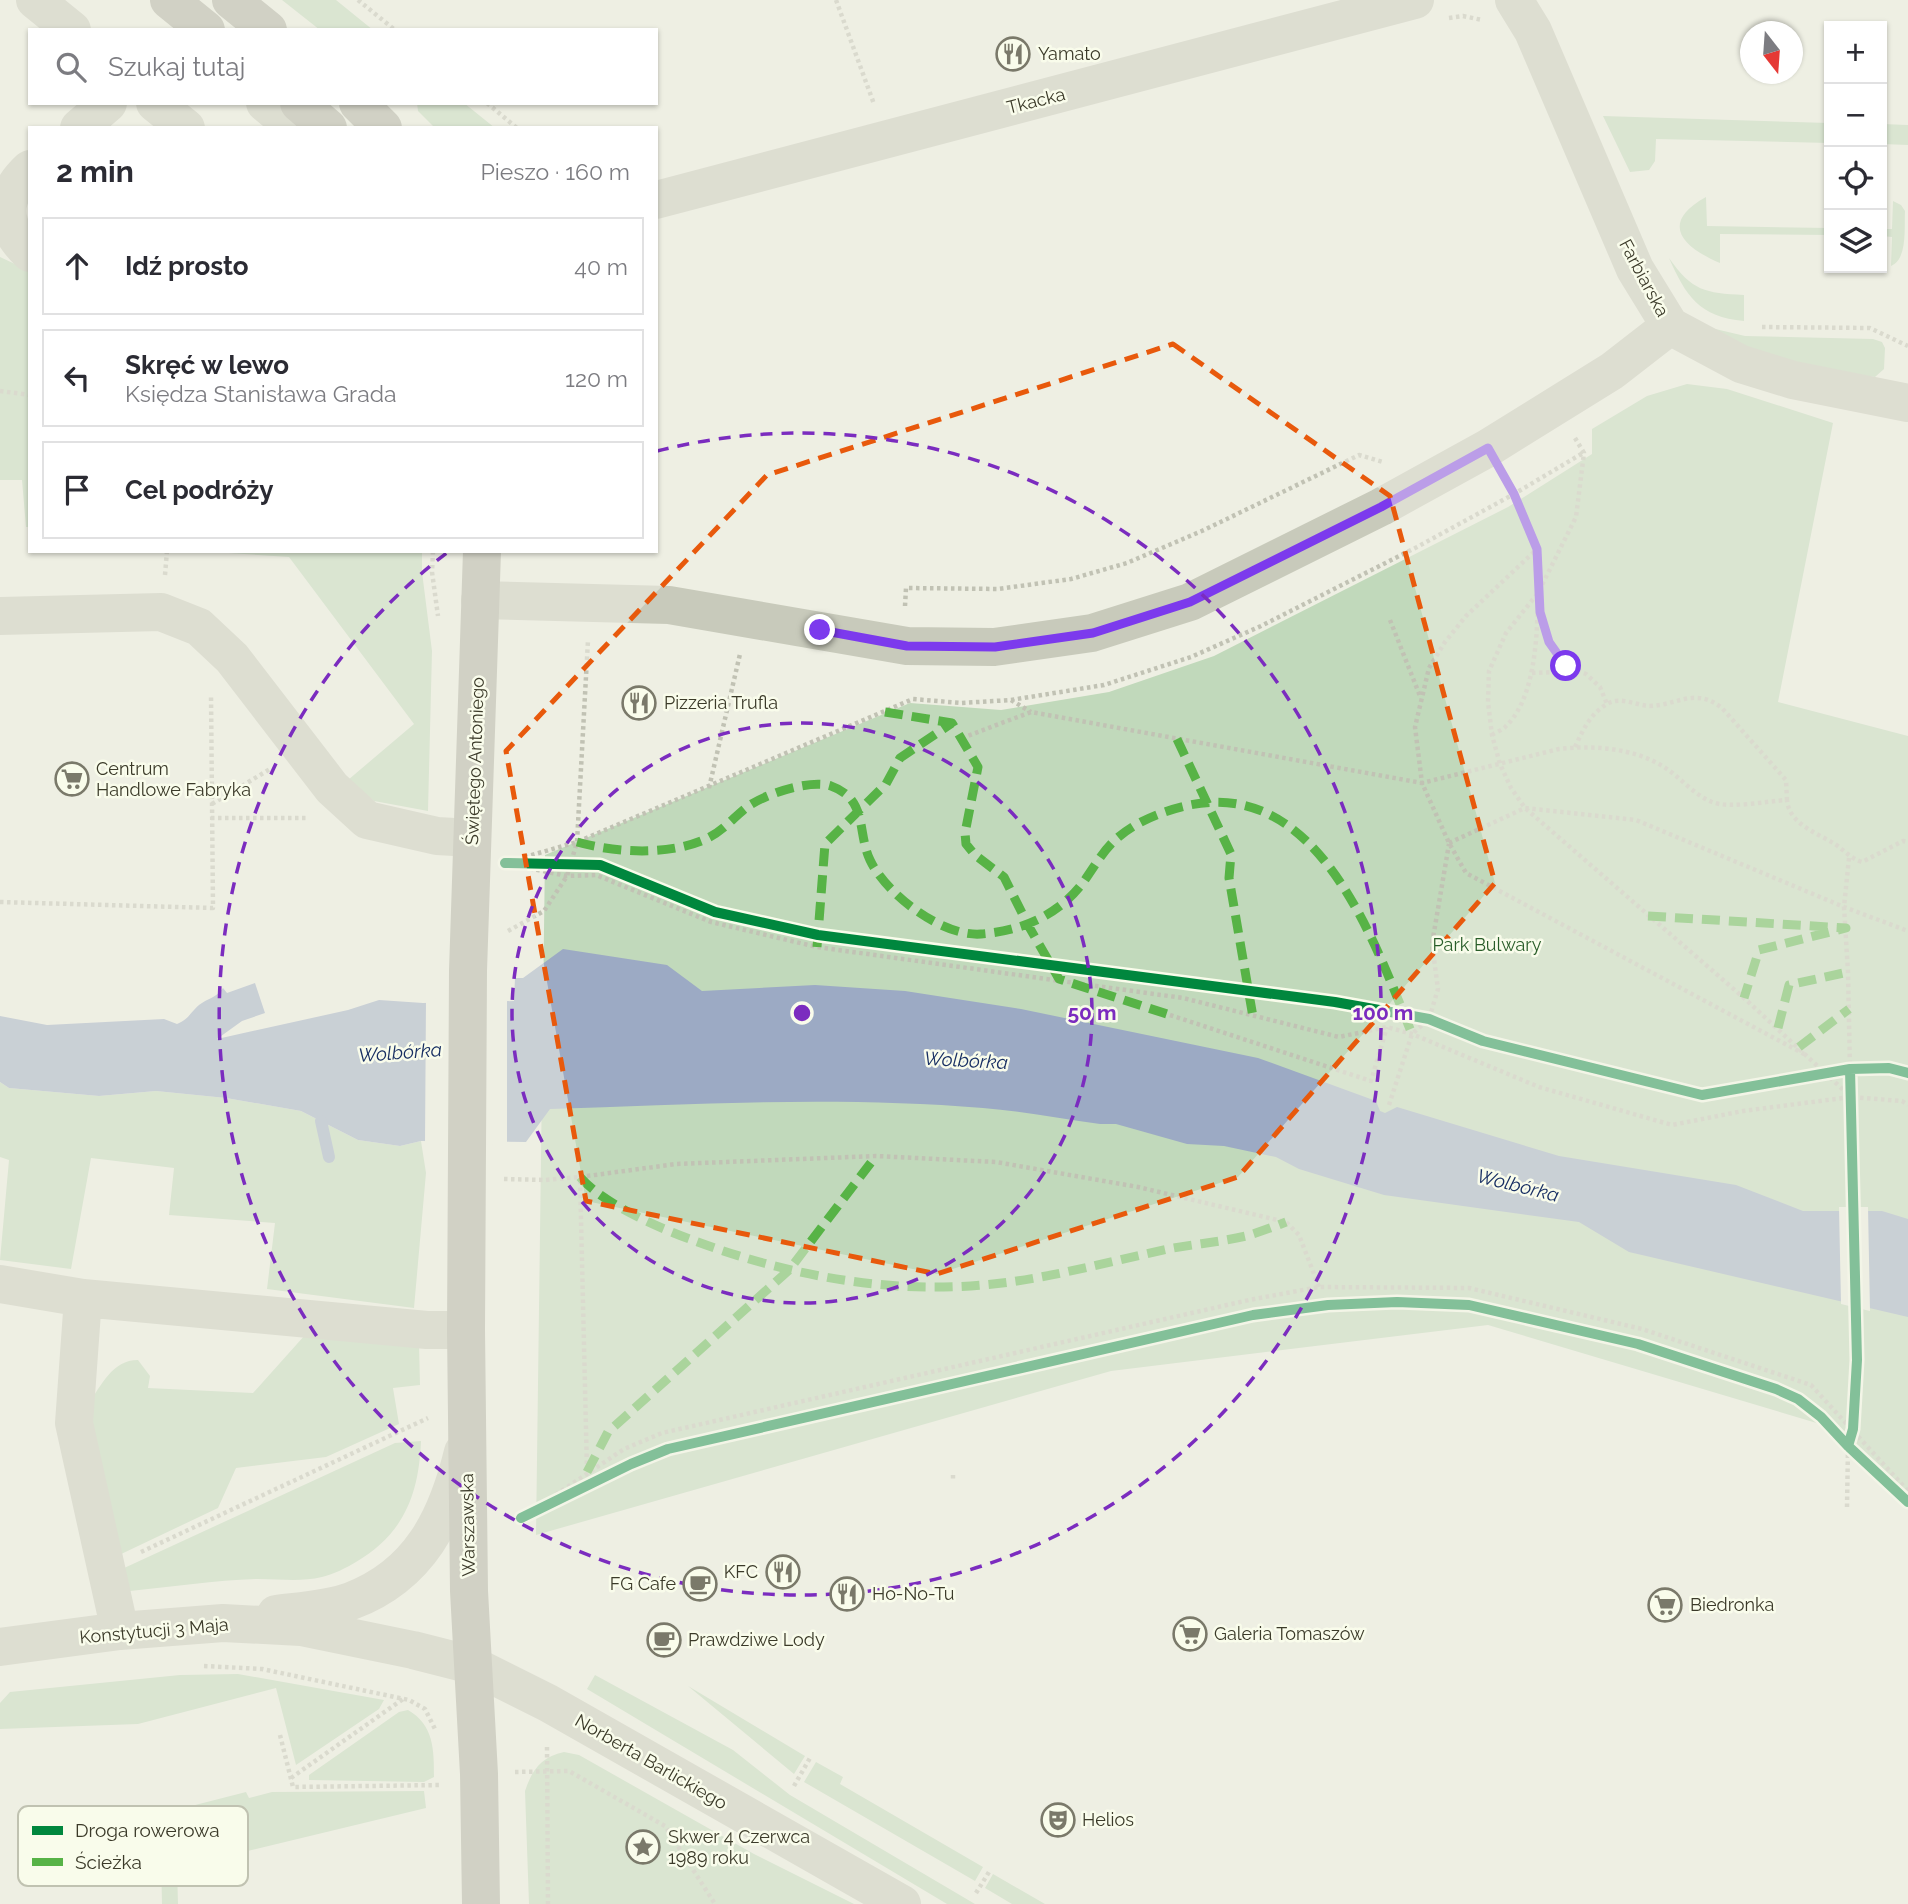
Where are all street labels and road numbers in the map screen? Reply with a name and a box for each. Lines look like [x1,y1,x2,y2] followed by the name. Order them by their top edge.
[1004,83,1067,118] street label: Tkacka
[1615,235,1674,320] street label: Farbiarska
[460,676,488,845] street label: Świętego Antoniego
[456,1473,479,1577] street label: Warszawska
[79,1614,229,1647] street label: Konstytucji 3 Maja
[572,1710,731,1814] street label: Norberta Barlickiego

